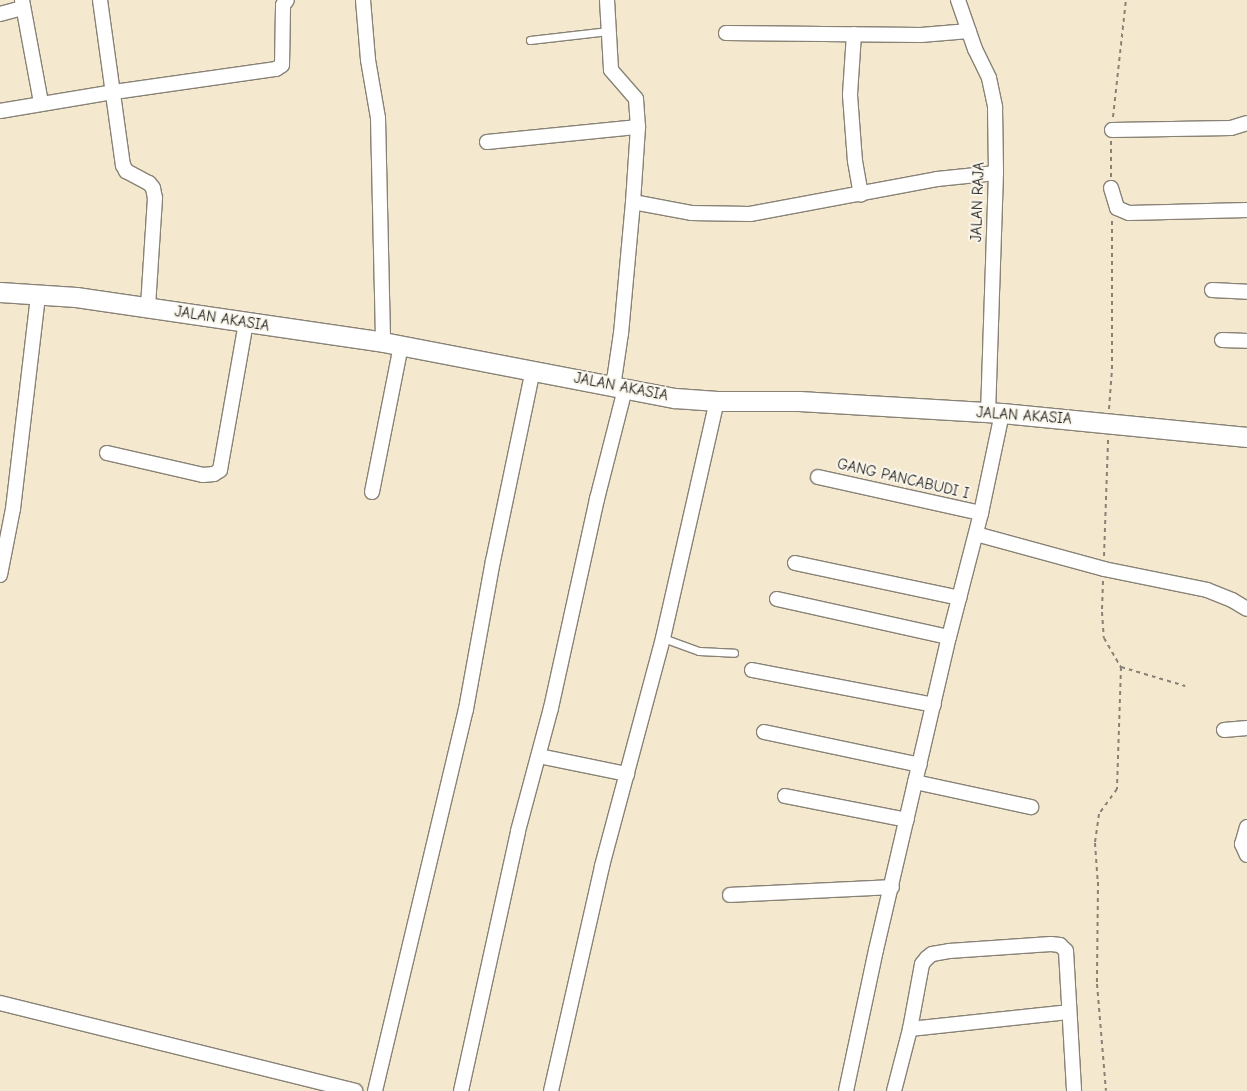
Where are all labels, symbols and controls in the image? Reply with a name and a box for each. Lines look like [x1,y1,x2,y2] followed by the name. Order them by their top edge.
[968,162,988,242] street label: JALAN RAJA
[173,303,271,335] street label: JALAN AKASIA
[572,369,670,405] street label: JALAN AKASIA
[976,404,1072,428] street label: JALAN AKASIA
[835,455,971,503] street label: GANG PANCABUDI I

